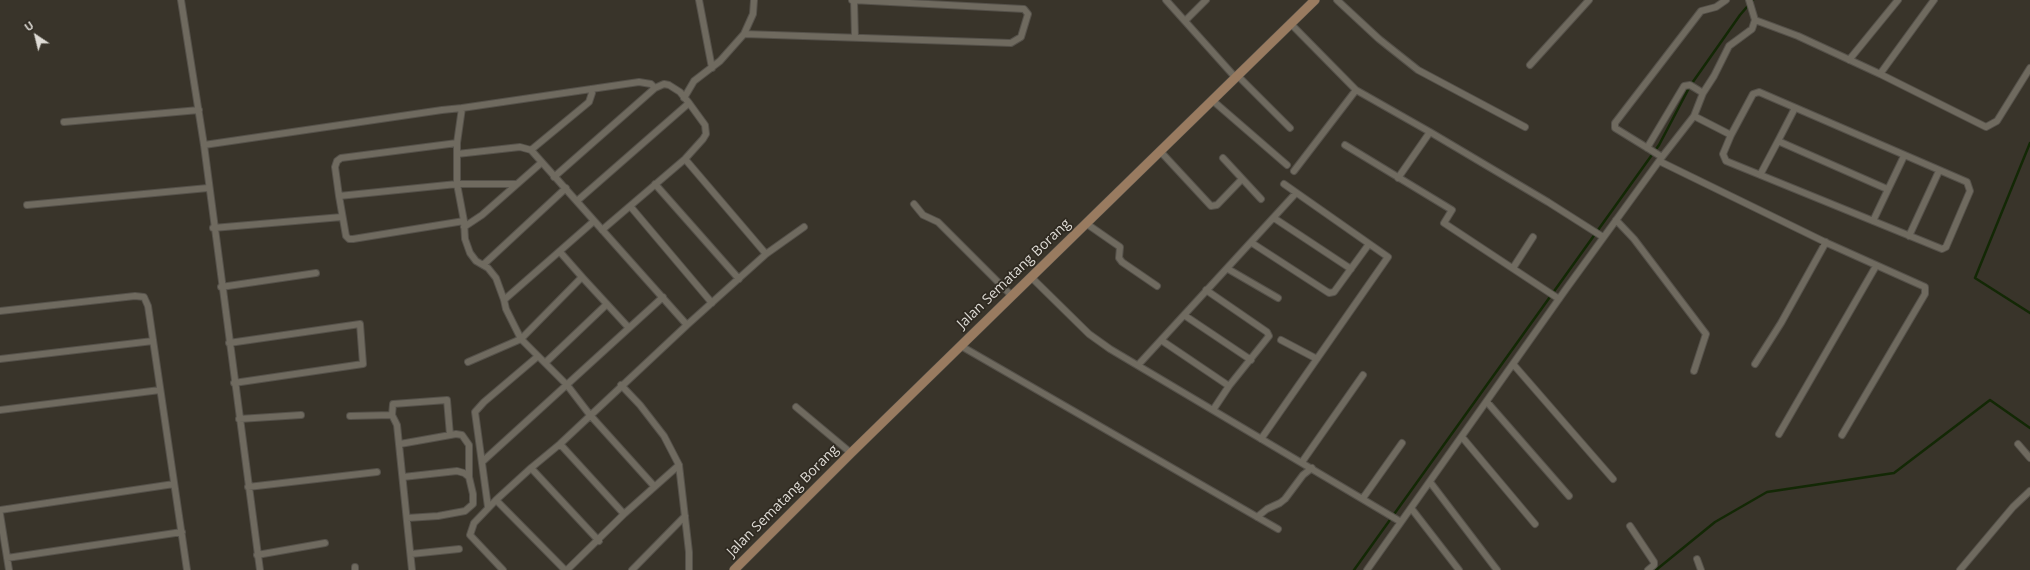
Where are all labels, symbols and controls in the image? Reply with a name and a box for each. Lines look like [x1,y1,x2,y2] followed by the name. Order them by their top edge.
[16,16,56,56] north arrow
[21,17,37,34] text: U
[954,215,1074,333] street label: Jalan Sematang Borang
[724,442,842,560] street label: Jalan Sematang Borang

